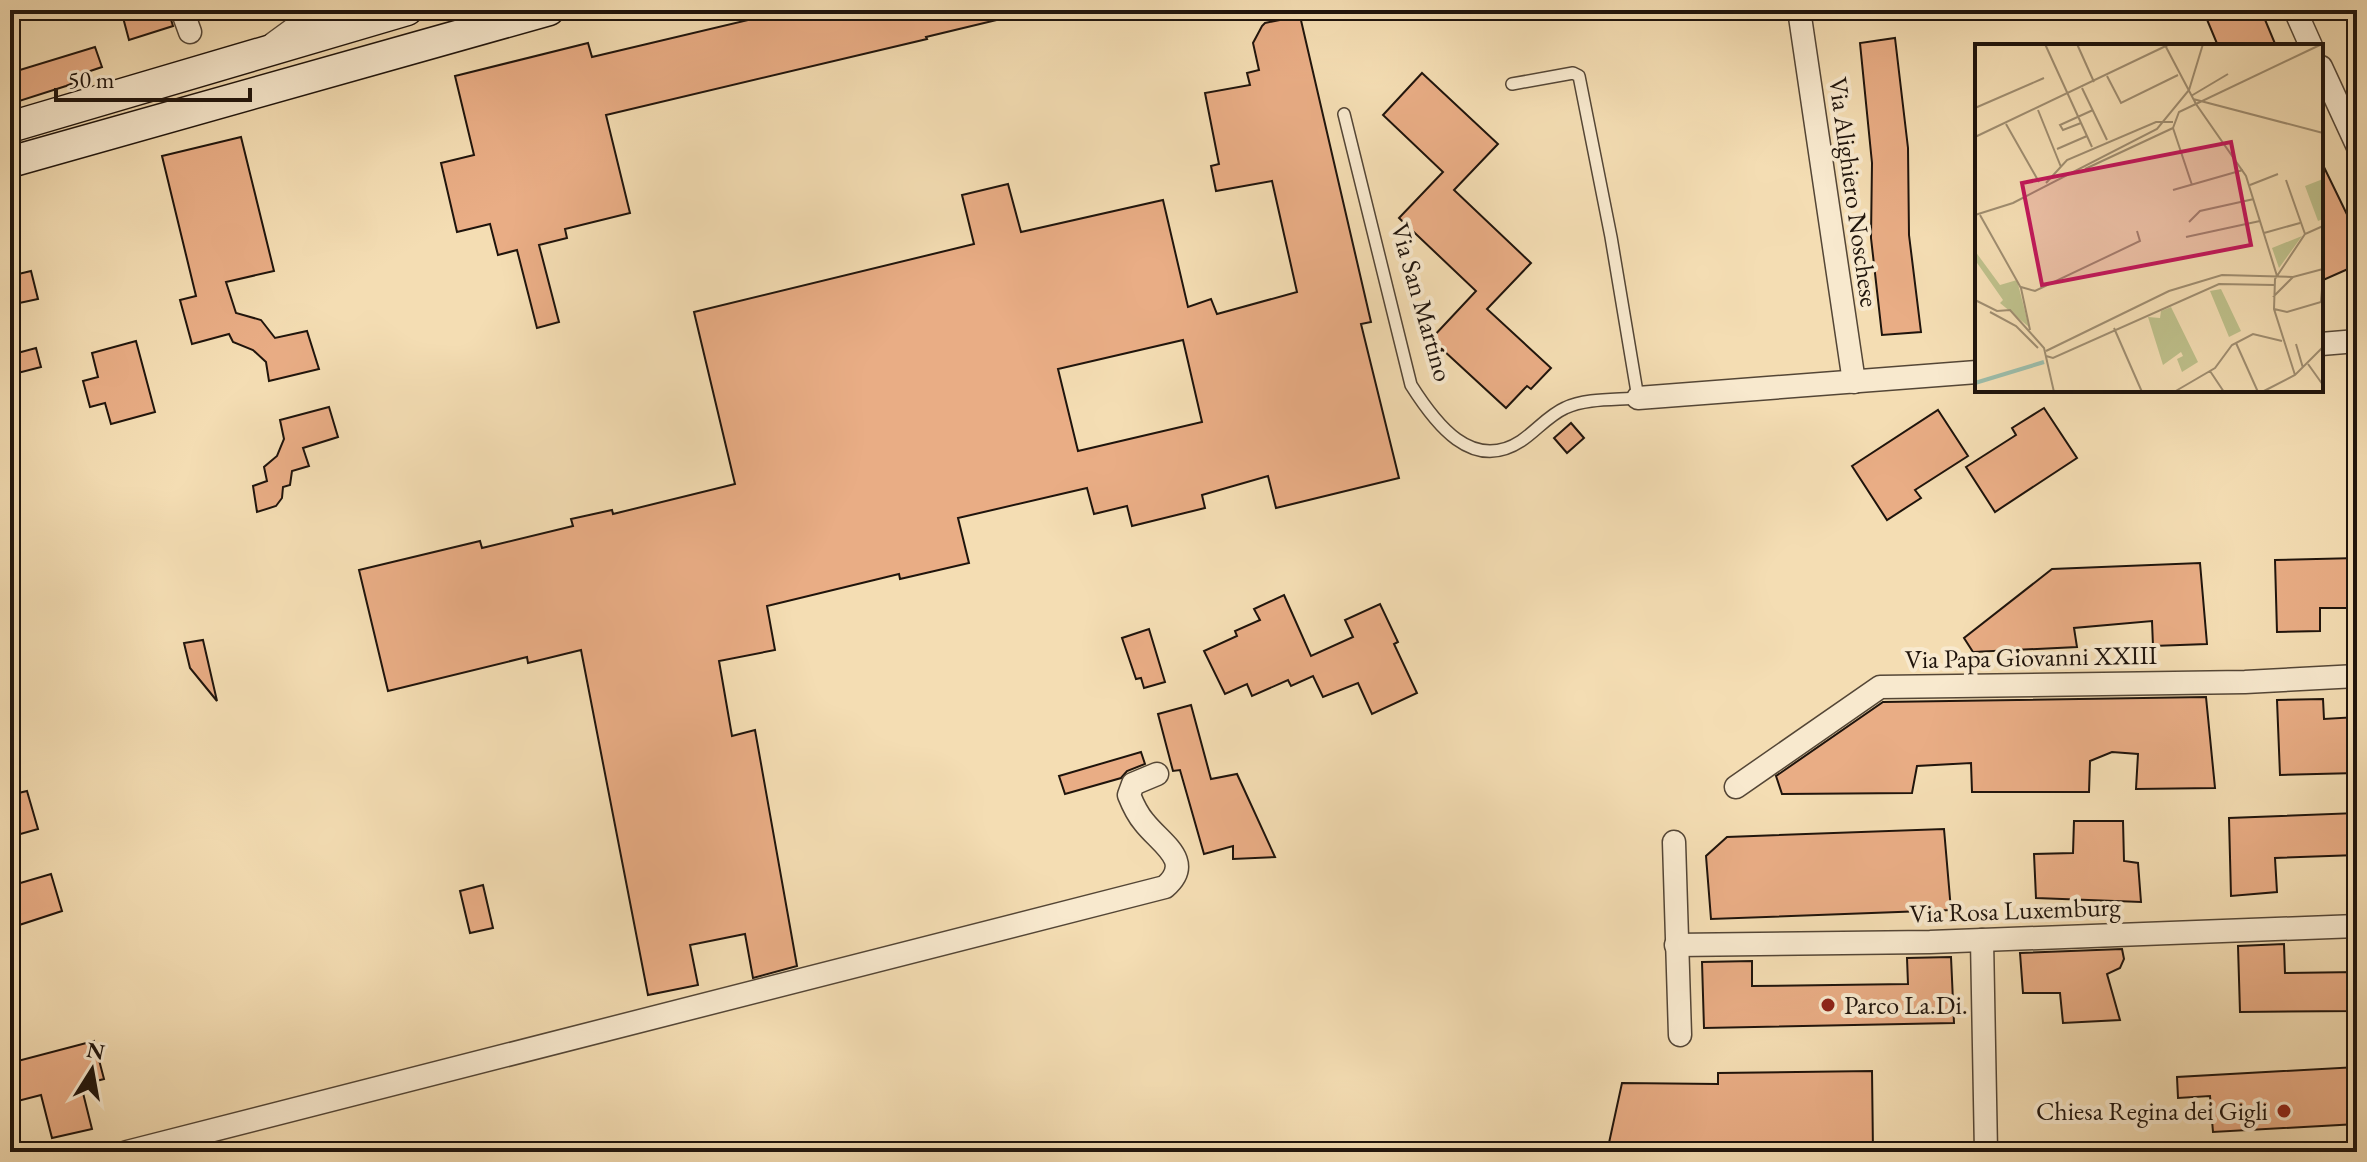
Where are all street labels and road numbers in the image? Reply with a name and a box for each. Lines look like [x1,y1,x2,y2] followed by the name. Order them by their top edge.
[1821,75,1887,309] street label: Via Alighiero Noschese
[1383,219,1461,385] street label: Via San Martino
[1905,638,2158,676] street label: Via Papa Giovanni XXIII
[1909,889,2122,931] street label: Via Rosa Luxemburg

